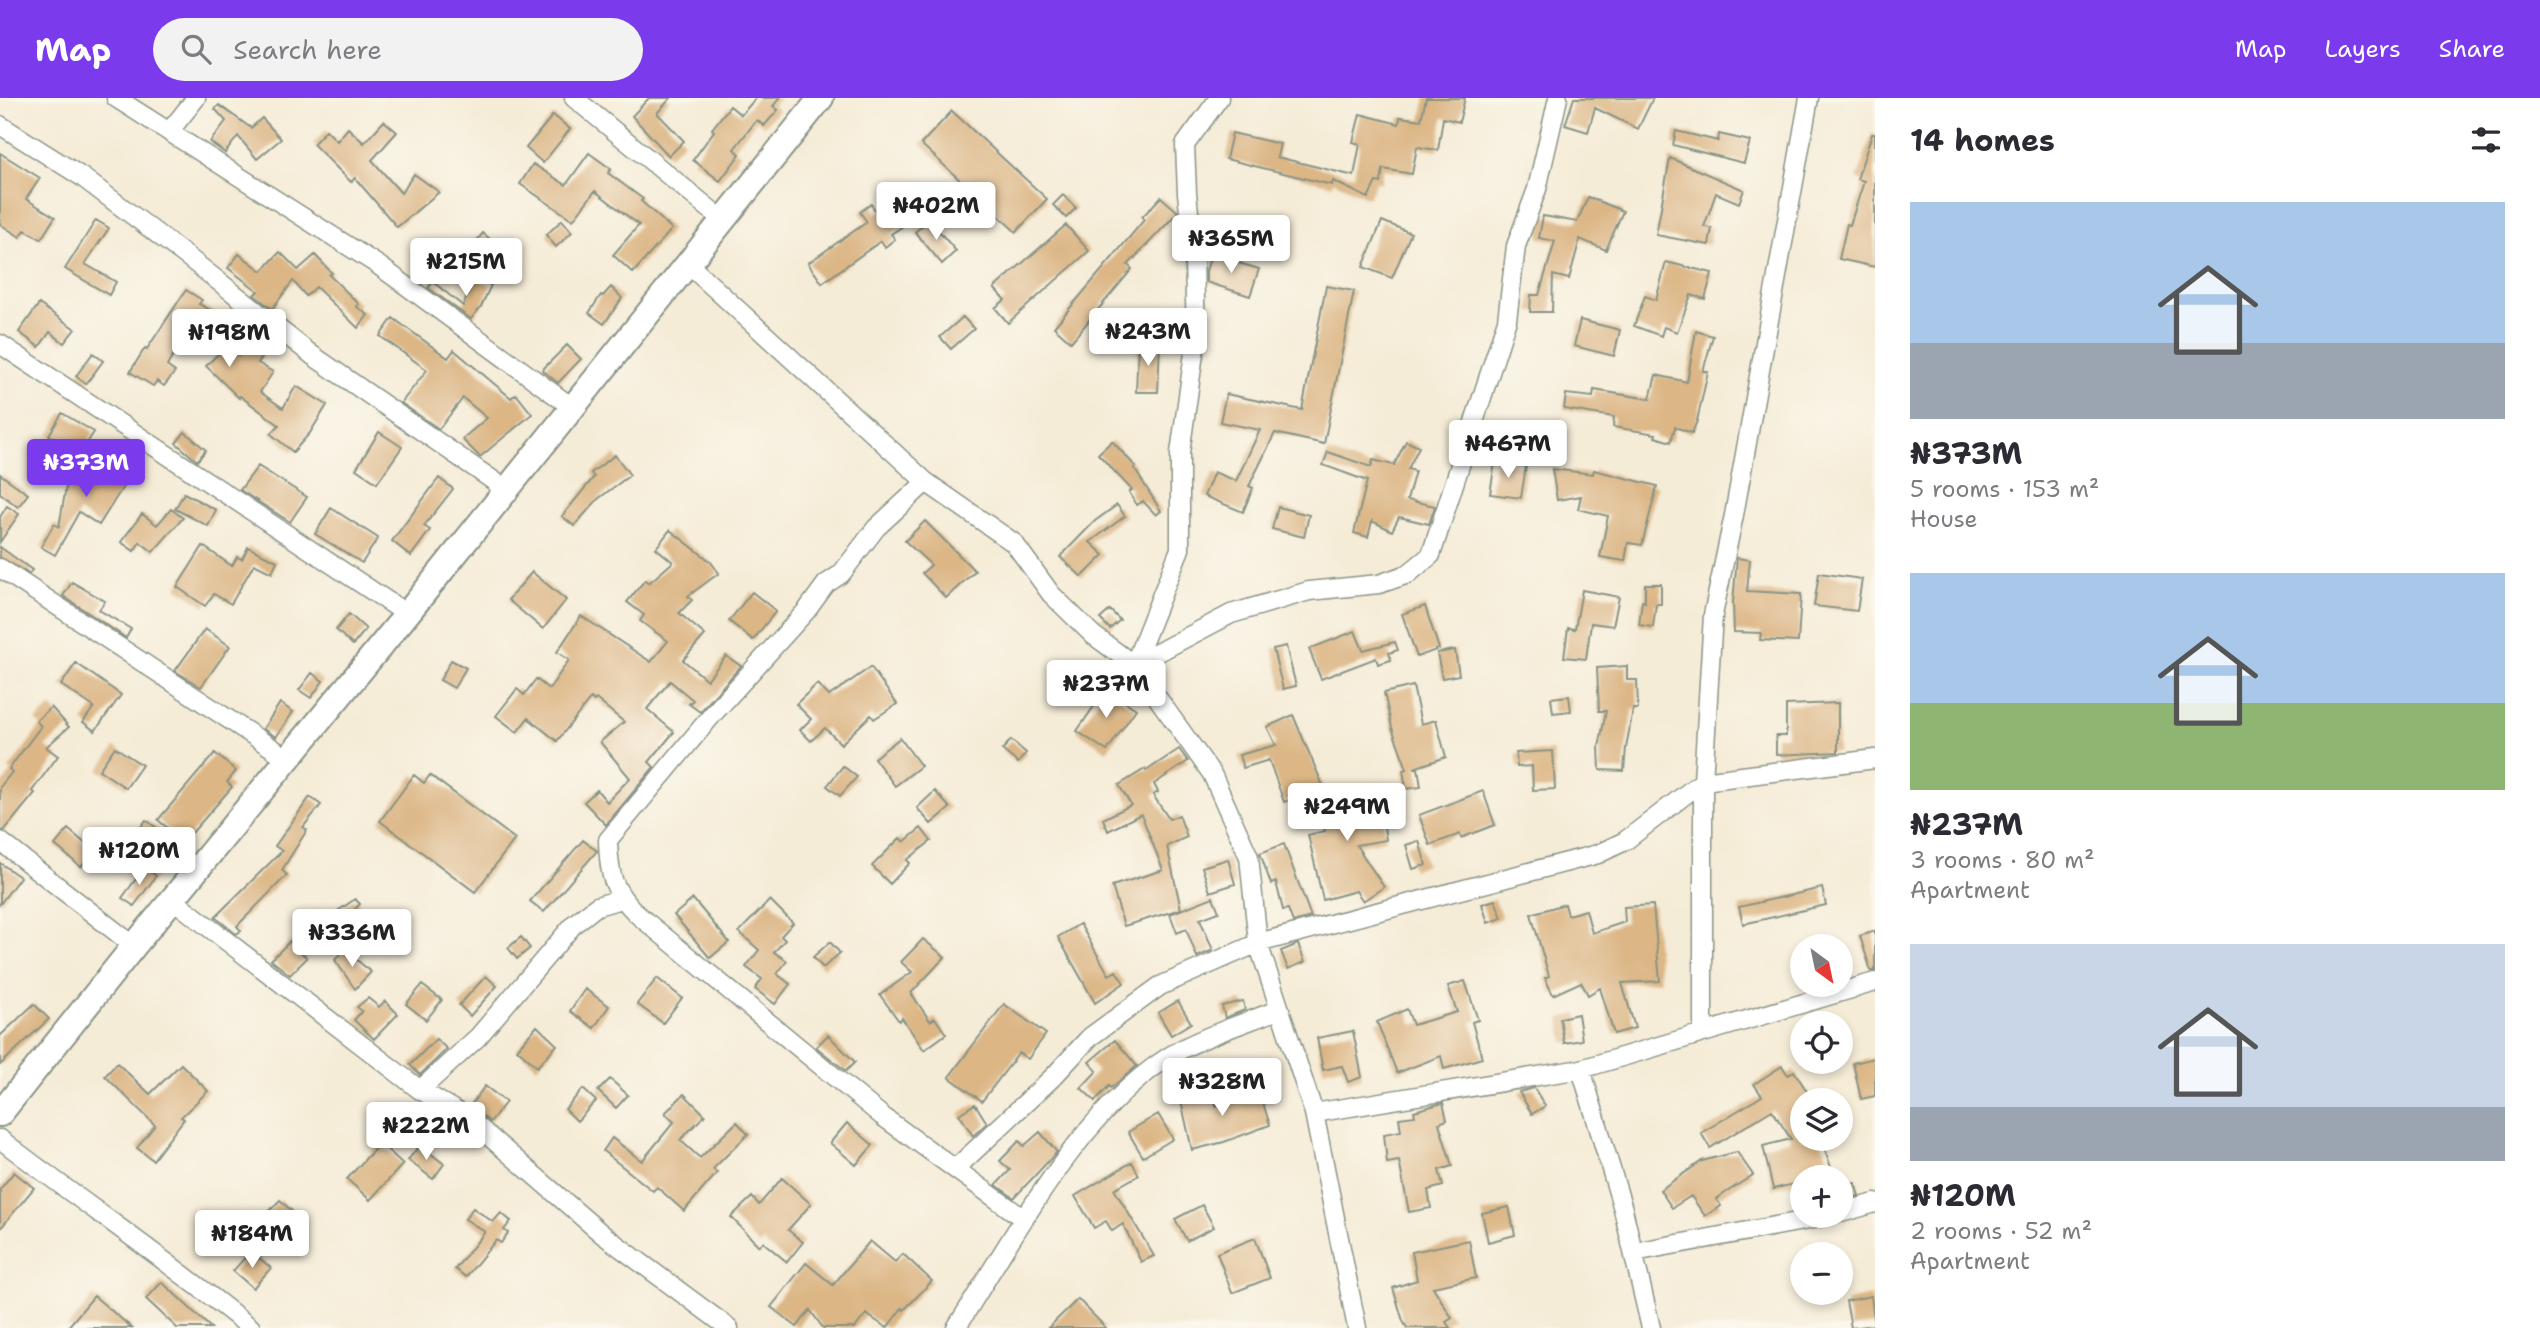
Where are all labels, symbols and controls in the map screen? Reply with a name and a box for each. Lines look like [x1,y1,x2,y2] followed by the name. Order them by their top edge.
[153,18,643,81] search box
[35,27,111,72] text: Map
[177,30,215,68] icon: search
[233,32,382,67] text: Search here
[2235,33,2286,65] text: Map
[2324,33,2401,65] text: Layers
[2439,33,2505,65] text: Share
[1910,120,2055,161] text: 14 homes
[2467,121,2505,159] icon: filters
[887,183,985,242] pin: ₦402M
[892,190,980,220] text: ₦402M
[1182,216,1280,275] pin: ₦365M
[1188,223,1274,253] text: ₦365M
[417,238,515,298] pin: ₦215M
[426,246,506,276] text: ₦215M
[2145,247,2271,373] icon: home
[1099,308,1197,368] pin: ₦243M
[180,310,278,369] pin: ₦198M
[1105,316,1191,346] text: ₦243M
[188,317,270,347] text: ₦198M
[1459,420,1557,480] pin: ₦467M
[1465,428,1551,458] text: ₦467M
[1910,433,2022,474] text: ₦373M
[37,440,135,499] pin: ₦373M
[43,447,129,477] text: ₦373M
[1910,474,2099,504] text: 5 rooms · 153 m²
[1910,504,1978,534] text: House
[2145,618,2271,744] icon: home
[1057,660,1155,720] pin: ₦237M
[1063,668,1149,698] text: ₦237M
[1298,784,1396,843] pin: ₦249M
[1304,791,1390,821] text: ₦249M
[1910,804,2023,845] text: ₦237M
[90,828,188,887] pin: ₦120M
[98,835,180,865] text: ₦120M
[1910,845,2095,875] text: 3 rooms · 80 m²
[1910,875,2030,905] text: Apartment
[303,910,401,969] pin: ₦336M
[308,917,396,947] text: ₦336M
[1790,934,1853,998] north arrow
[1790,934,1853,1305] map controls
[2145,989,2271,1115] icon: home
[1790,1011,1853,1074] button: locate
[1173,1058,1271,1118] pin: ₦328M
[1178,1066,1266,1096] text: ₦328M
[1790,1088,1853,1151] button: layers
[377,1102,475,1162] pin: ₦222M
[382,1110,470,1140] text: ₦222M
[1790,1165,1853,1228] button: +
[1910,1175,2016,1216] text: ₦120M
[203,1210,301,1270] pin: ₦184M
[1910,1216,2092,1246] text: 2 rooms · 52 m²
[211,1218,293,1248] text: ₦184M
[1790,1242,1853,1305] button: −
[1910,1246,2030,1276] text: Apartment

